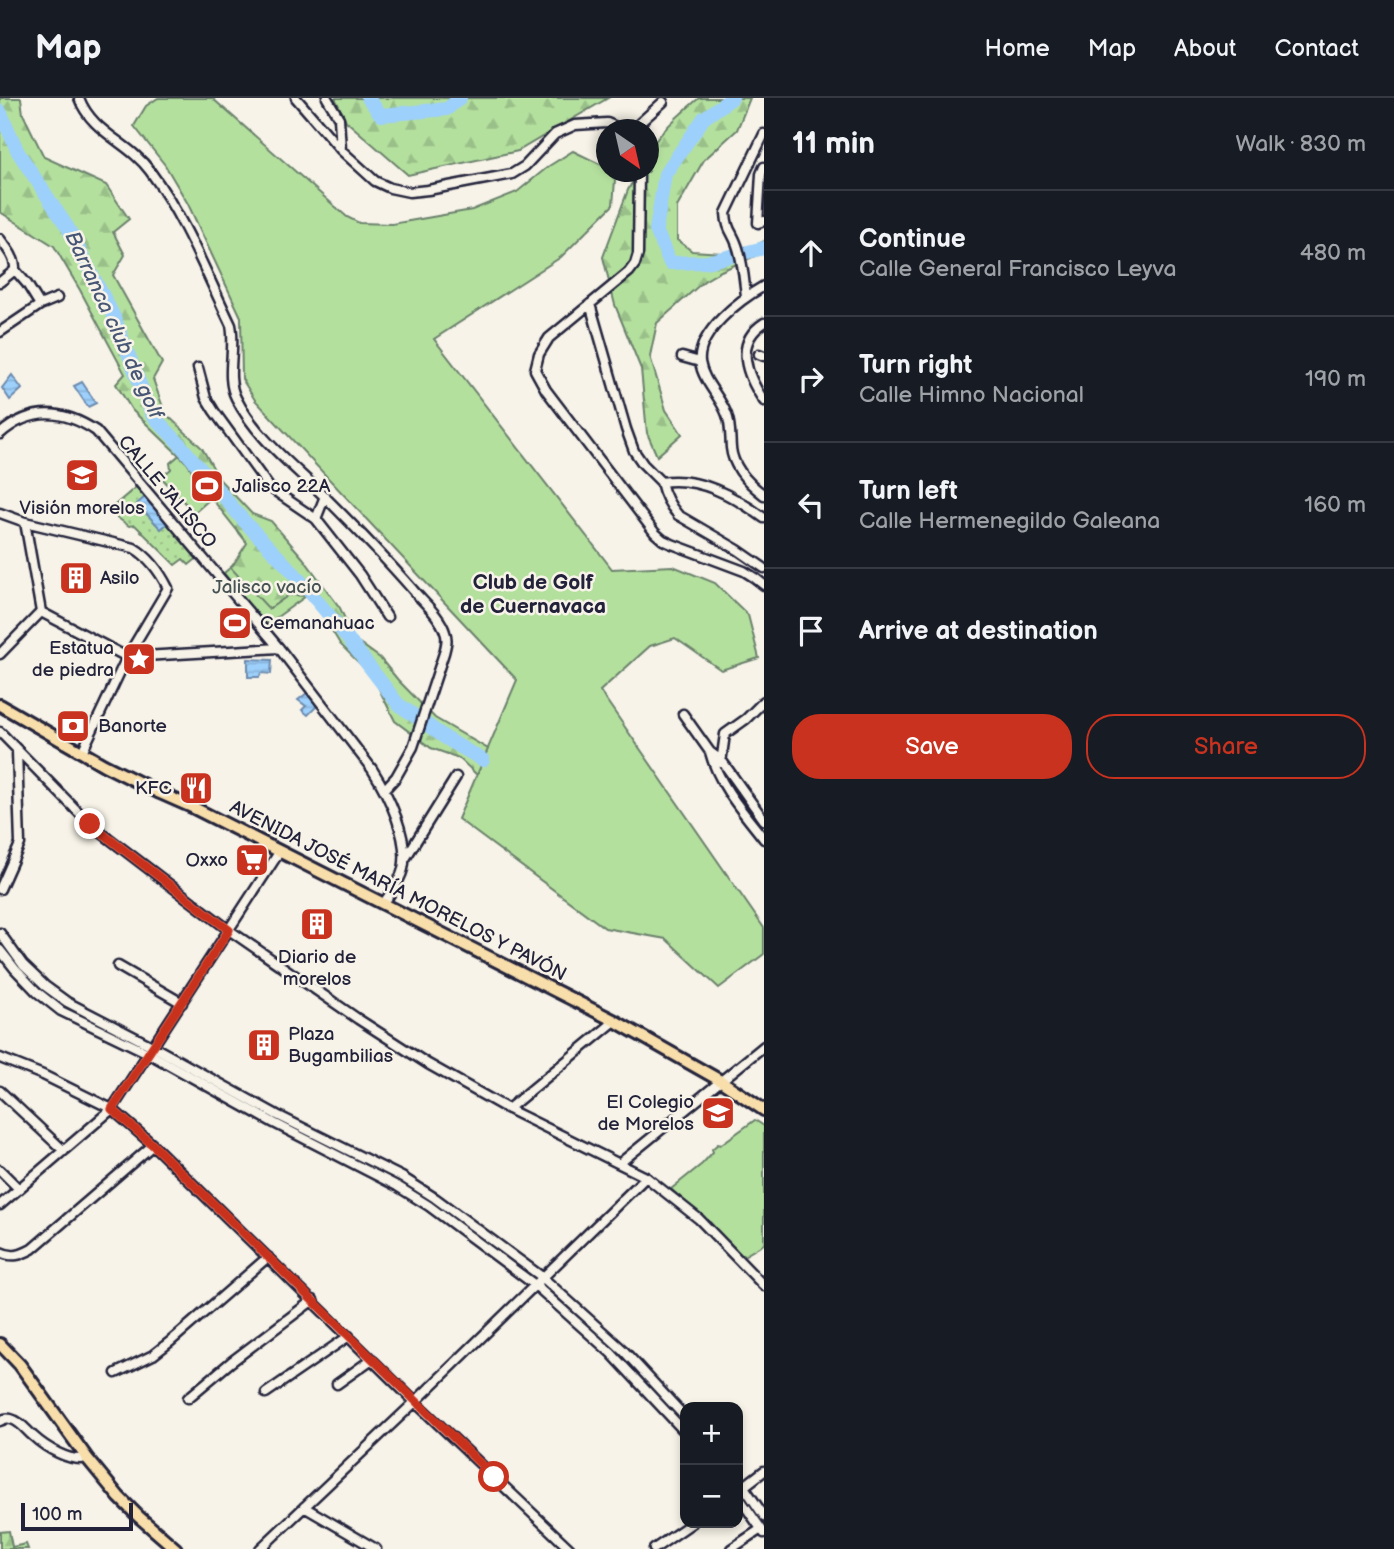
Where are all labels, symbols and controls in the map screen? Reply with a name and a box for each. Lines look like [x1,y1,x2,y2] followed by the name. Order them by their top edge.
[35,28,101,68] text: Map
[985,34,1050,63] text: Home
[1088,34,1136,63] text: Map
[1174,34,1236,63] text: About
[1274,34,1359,63] text: Contact
[596,119,659,182] north arrow
[792,126,875,162] text: 11 min
[1236,130,1366,158] text: Walk · 830 m
[859,224,966,255] text: Continue
[60,227,169,425] water label: Barranca club de golf
[792,234,830,272] icon: ahead
[1300,239,1366,267] text: 480 m
[859,255,1176,283] text: Calle General Francisco Leyva
[859,350,972,381] text: Turn right
[792,360,830,398] icon: right
[1305,365,1366,393] text: 190 m
[859,381,1084,409] text: Calle Himno Nacional
[113,431,221,553] street label: CALLE JALISCO
[63,456,101,494] school or university icon: Visión morelos
[188,467,226,505] sports icon: Jalisco 22A
[232,475,331,498] place label: Jalisco 22A
[859,476,958,507] text: Turn left
[792,486,830,524] icon: left
[1304,491,1366,519] text: 160 m
[19,497,145,520] place label: Visión morelos
[859,507,1160,535] text: Calle Hermenegildo Galeana
[57,559,95,597] building icon: Asilo
[100,567,140,590] place label: Asilo
[460,570,606,619] district label: Club de Golf de Cuernavaca
[212,576,322,599] park label: Jalisco vacío
[216,604,254,642] sports icon: Cemanahuac
[260,612,375,635] place label: Cemanahuac
[792,612,830,650] icon: arrive
[859,616,1098,647] text: Arrive at destination
[32,637,114,682] place label: Estatua de piedra
[120,640,158,678] place icon: Estatua de piedra
[54,707,92,745] bank icon: Banorte
[792,714,1072,779] button: Save
[1086,714,1366,779] button: Share
[98,715,167,738] place label: Banorte
[177,769,215,807] restaurant icon: KFC
[135,777,172,800] place label: KFC
[226,795,571,986] street label: AVENIDA JOSÉ MARÍA MORELOS Y PAVÓN
[74,808,105,839] route end
[233,841,271,879] supermarket icon: Oxxo
[186,849,228,872] place label: Oxxo
[298,905,336,943] building icon: Diario de morelos
[278,946,356,991] place label: Diario de morelos
[288,1023,393,1068] place label: Plaza Bugambilias
[245,1026,283,1064] building icon: Plaza Bugambilias
[597,1091,694,1136] place label: El Colegio de Morelos
[699,1094,737,1132] school or university icon: El Colegio de Morelos
[680,1402,743,1528] map controls
[680,1402,743,1465] button: +
[478,1461,509,1492] route start
[680,1465,743,1528] button: −
[21,1500,133,1532] scale bar
[32,1503,83,1526] text: 100 m

